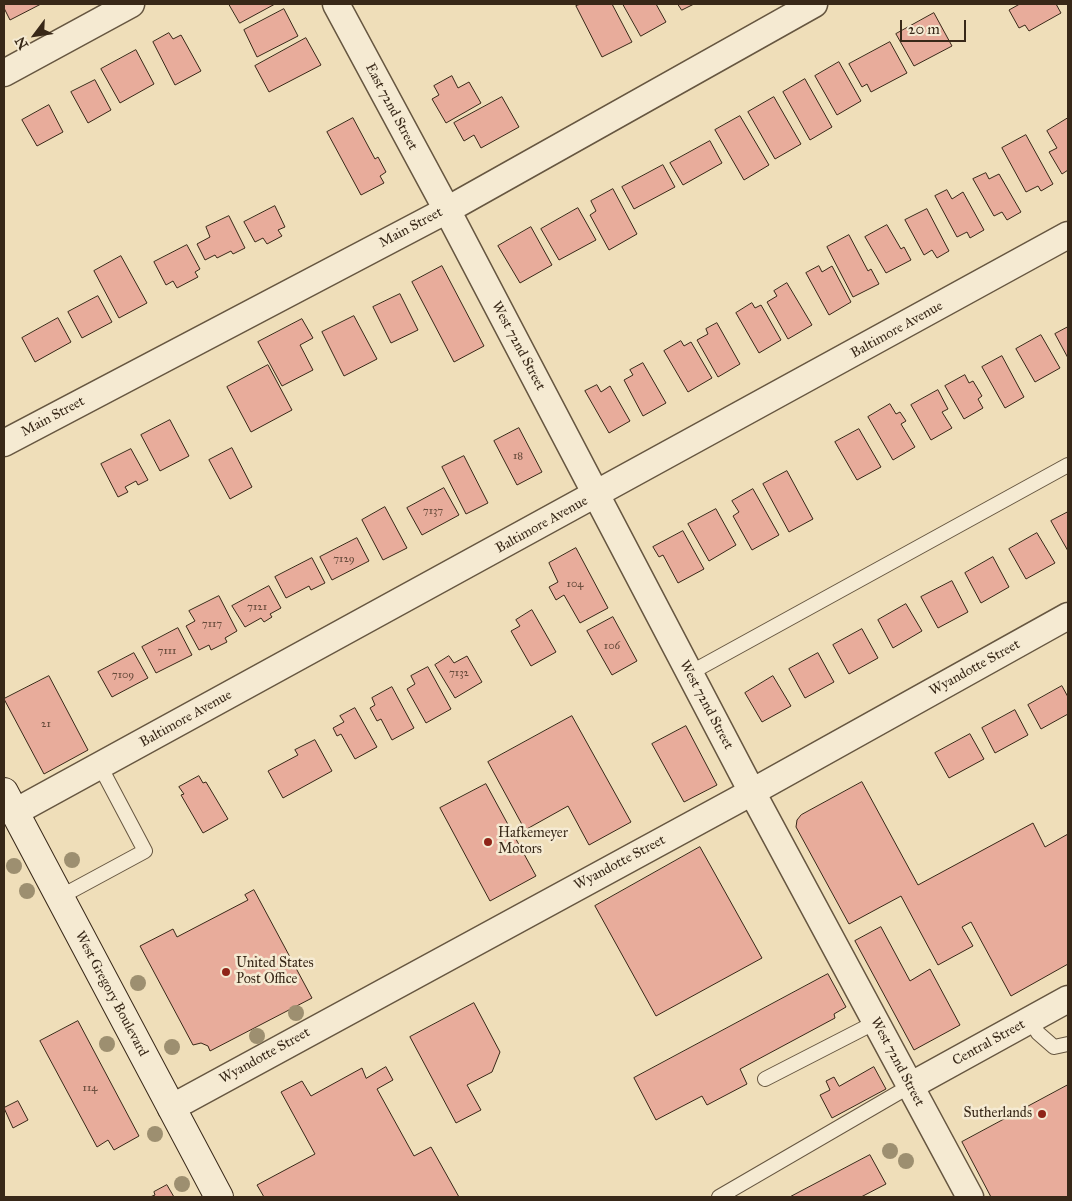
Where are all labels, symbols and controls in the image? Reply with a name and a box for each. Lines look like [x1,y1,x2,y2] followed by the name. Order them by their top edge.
[10,10,60,60] north arrow
[902,10,968,42] scale bar
[908,20,940,38] text: 20 m
[11,34,32,52] text: N
[361,61,421,153] street label: East 72nd Street
[376,204,446,252] street label: Main Street
[848,298,946,362] street label: Baltimore Avenue
[487,299,549,393] street label: West 72nd Street
[18,393,88,441] street label: Main Street
[513,449,523,463] house number: 18
[493,493,591,557] street label: Baltimore Avenue
[423,504,443,518] house number: 7137
[333,552,355,566] house number: 7129
[567,577,583,591] house number: 104
[247,600,267,614] house number: 7121
[202,617,222,631] house number: 7117
[927,636,1023,700] street label: Wyandotte Street
[604,639,620,653] house number: 106
[158,644,176,658] house number: 7111
[675,658,737,752] street label: West 72nd Street
[449,666,469,680] house number: 7132
[112,668,134,682] house number: 7109
[137,687,235,751] street label: Baltimore Avenue
[41,717,51,731] house number: 21
[498,826,568,859] place label: Hafkemeyer Motors
[572,832,668,894] street label: Wyandotte Street
[482,836,494,848] marker: Hafkemeyer Motors
[71,928,151,1060] street label: West Gregory Boulevard
[236,956,314,989] place label: United States Post Office
[220,966,232,978] marker: United States Post Office
[866,1015,928,1109] street label: West 72nd Street
[950,1016,1028,1070] street label: Central Street
[217,1024,313,1088] street label: Wyandotte Street
[83,1081,97,1095] house number: 114
[963,1106,1032,1122] place label: Sutherlands
[1036,1108,1048,1120] marker: Sutherlands

